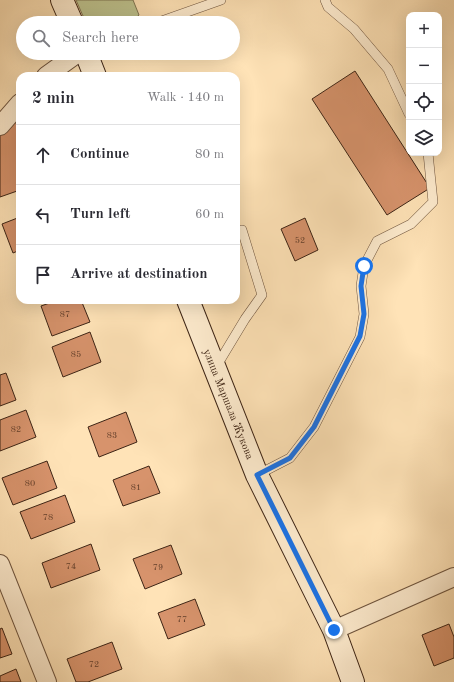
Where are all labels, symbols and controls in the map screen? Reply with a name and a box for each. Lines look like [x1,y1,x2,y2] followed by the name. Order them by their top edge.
[406,12,442,156] map controls
[406,12,442,48] button: +
[16,16,240,60] search box
[30,27,52,49] icon: search
[62,31,139,46] text: Search here
[406,48,442,84] button: −
[406,84,442,120] button: locate
[32,90,75,107] text: 2 min
[147,91,224,104] text: Walk · 140 m
[406,120,442,156] button: layers
[32,144,54,166] icon: ahead
[70,147,129,162] text: Continue
[195,148,224,161] text: 80 m
[32,204,54,226] icon: left
[70,207,130,222] text: Turn left
[195,208,224,221] text: 60 m
[295,236,305,245] house number: 52
[355,257,373,275] route start
[32,264,54,286] icon: arrive
[70,267,208,282] text: Arrive at destination
[60,310,70,319] house number: 87
[200,348,255,462] street label: улица Маршала Жукова
[71,350,81,359] house number: 85
[11,425,21,434] house number: 82
[107,431,117,440] house number: 83
[25,479,35,488] house number: 80
[131,483,141,492] house number: 81
[43,513,53,522] house number: 78
[66,562,76,571] house number: 74
[153,563,163,572] house number: 79
[177,615,187,624] house number: 77
[325,621,343,639] route end
[89,660,99,669] house number: 72

